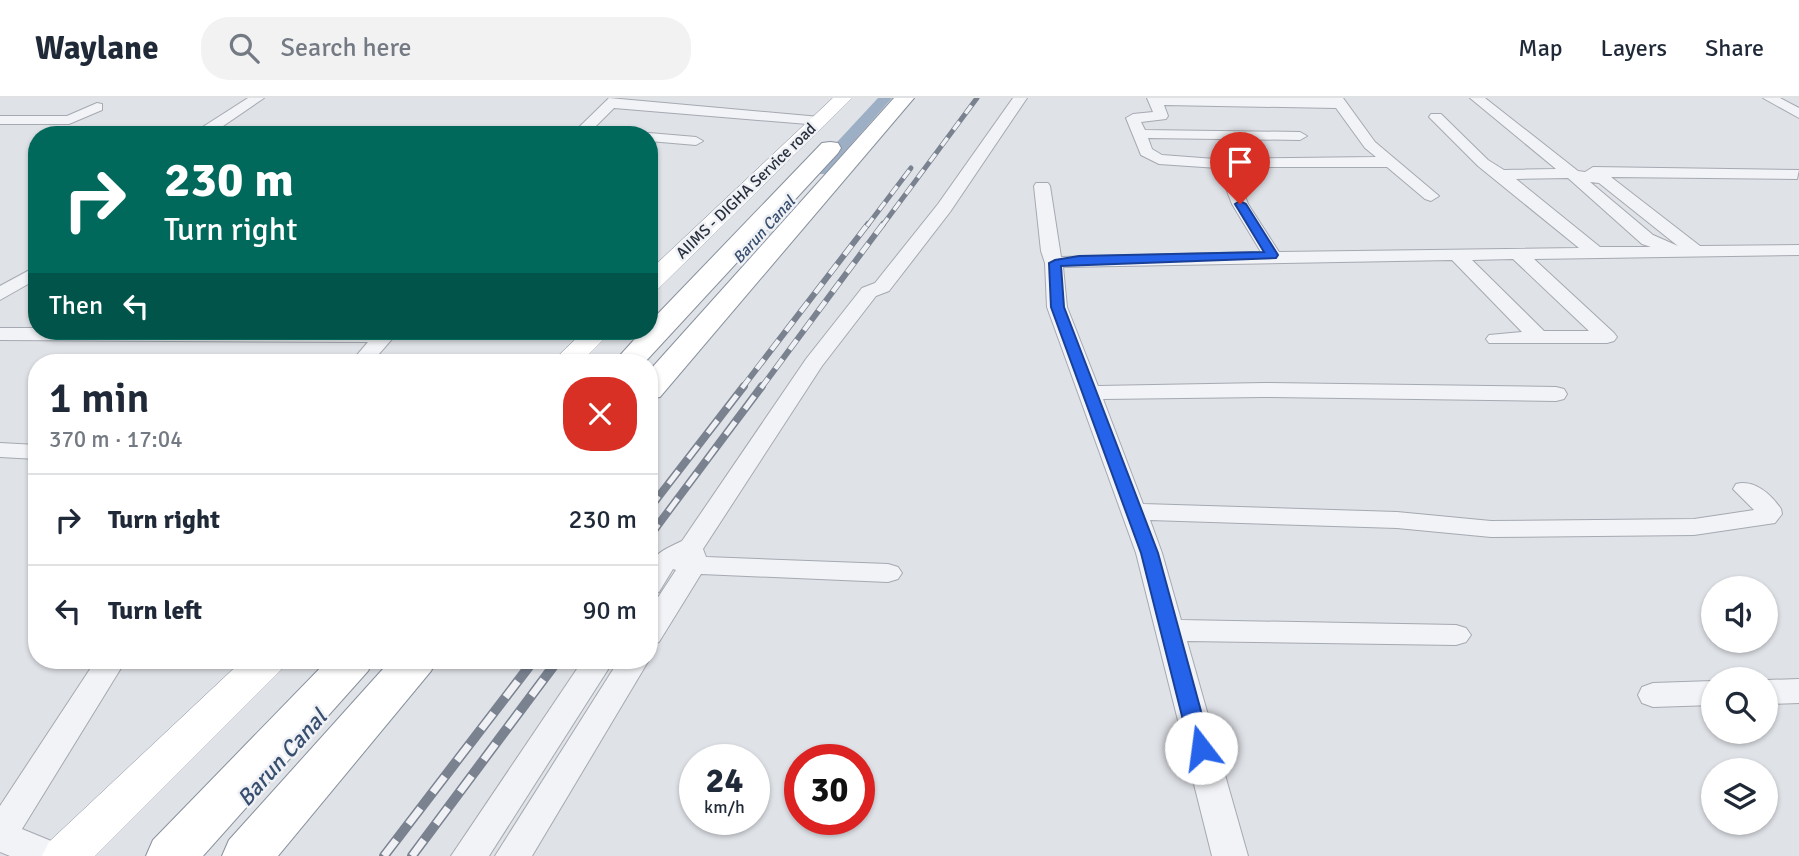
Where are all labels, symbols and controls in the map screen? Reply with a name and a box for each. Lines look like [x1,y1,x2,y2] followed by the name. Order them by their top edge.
[201,17,691,80] search box
[35,28,159,69] text: Waylane
[225,29,263,67] icon: search
[281,32,412,64] text: Search here
[1518,33,1563,63] text: Map
[1601,33,1667,63] text: Layers
[1705,33,1764,63] text: Share
[672,119,820,263] street label: AIIMS - DIGHA Service road
[1210,132,1270,204] pin
[1221,143,1259,181] icon: arrive
[164,150,294,210] text: 230 m
[49,154,140,245] icon: right
[729,191,800,268] water label: Barun Canal
[164,210,297,249] text: Turn right
[117,287,155,325] icon: left
[49,290,103,322] text: Then
[49,373,150,424] text: 1 min
[563,377,637,451] button: close
[49,425,183,454] text: 370 m · 17:04
[49,501,87,539] icon: right
[108,504,220,536] text: Turn right
[568,504,637,536] text: 230 m
[1701,576,1778,835] map controls
[1701,576,1778,653] button: sound
[49,592,87,630] icon: left
[108,595,202,627] text: Turn left
[582,595,637,627] text: 90 m
[1701,667,1778,744] button: search
[231,702,335,813] water label: Barun Canal
[1164,711,1238,785] position arrow
[784,744,875,835] speed limit sign: 30
[1701,758,1778,835] button: layers
[706,759,743,802] text: 24
[704,796,745,818] text: km/h

